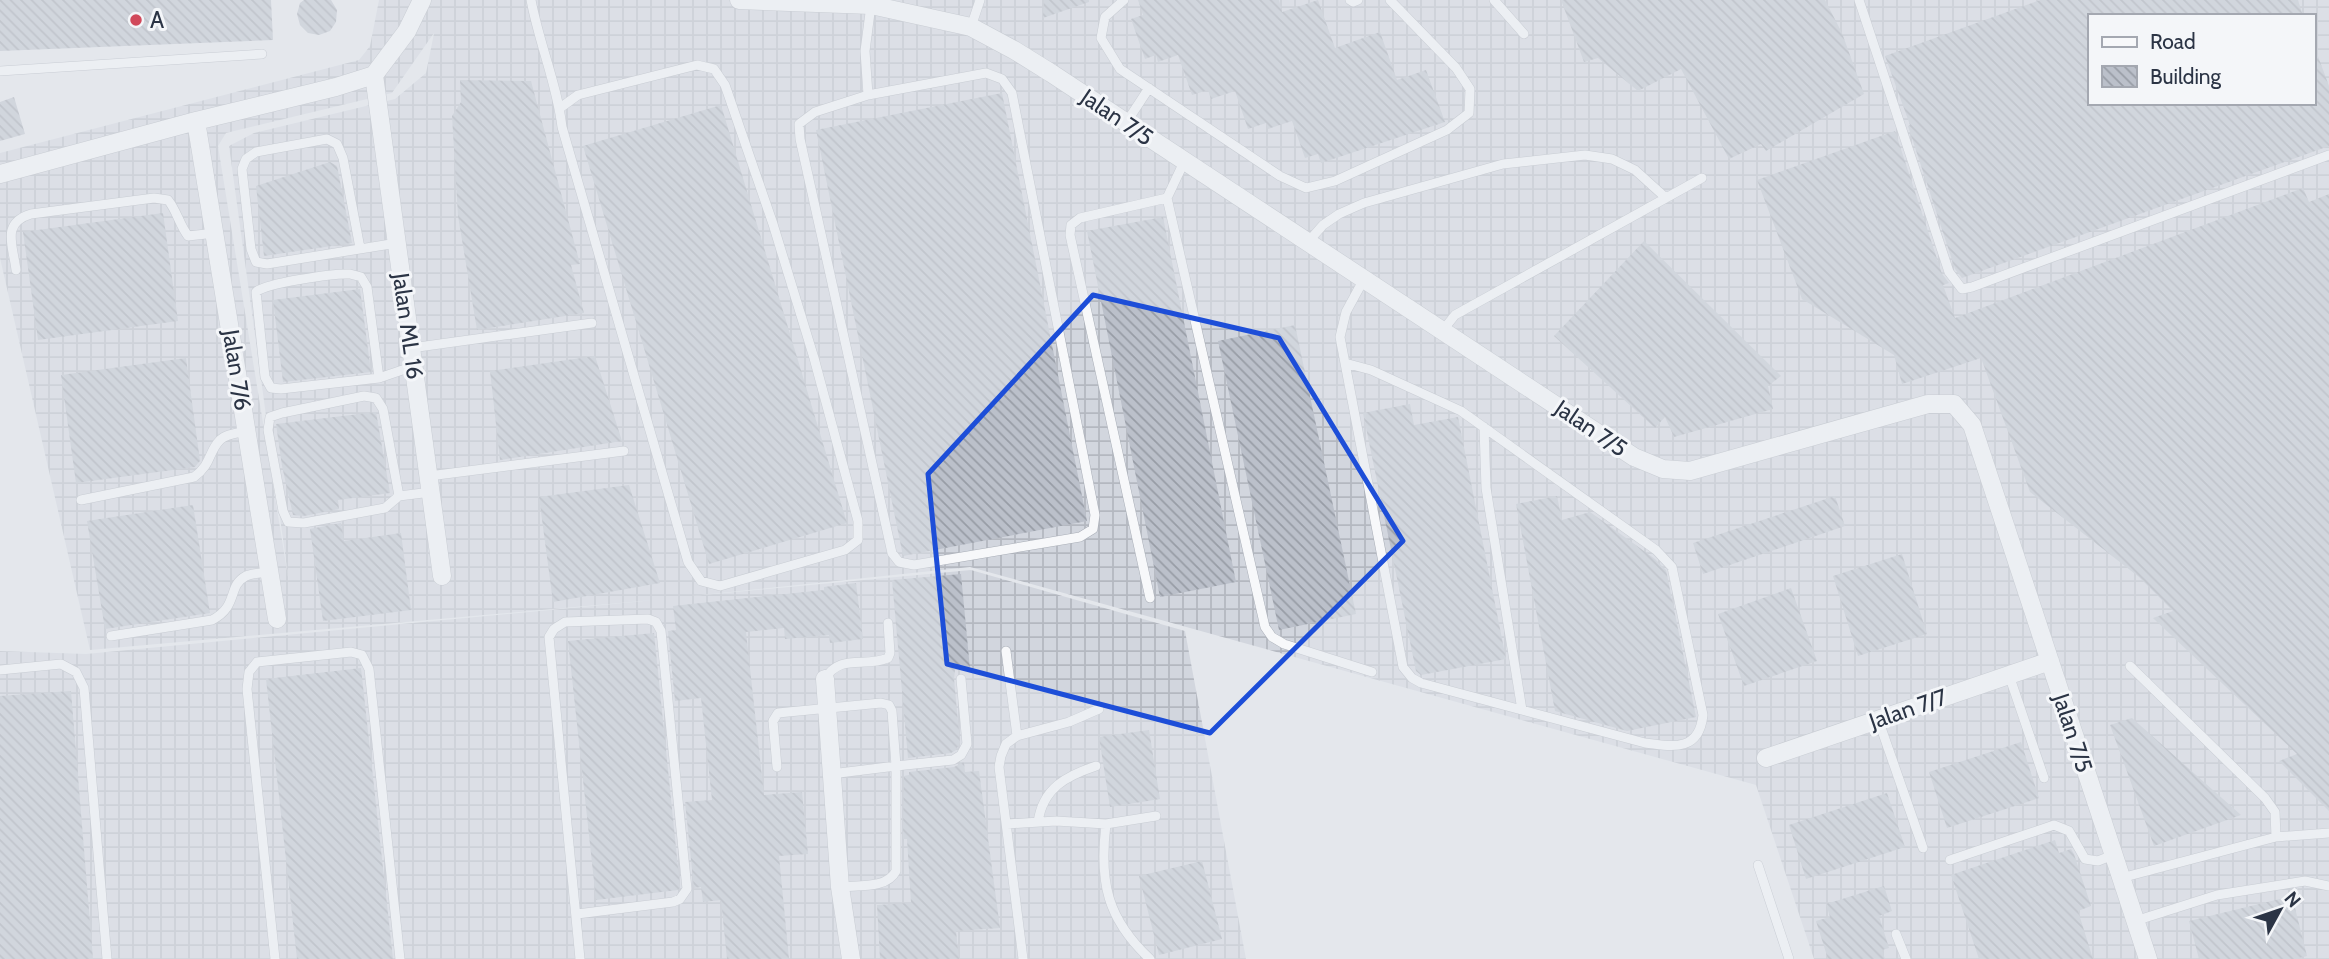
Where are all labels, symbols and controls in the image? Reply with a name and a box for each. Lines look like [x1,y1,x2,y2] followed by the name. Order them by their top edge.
[150,6,164,34] place label: A
[128,12,144,28] marker: A
[2088,14,2315,105] legend
[2150,29,2196,54] text: Road
[2150,64,2222,89] text: Building
[1075,82,1159,151] street label: Jalan 7/5
[387,270,429,381] street label: Jalan ML 16
[217,327,257,412] street label: Jalan 7/6
[1549,393,1633,462] street label: Jalan 7/5
[1864,683,1951,736] street label: Jalan 7/7
[2047,689,2099,776] street label: Jalan 7/5
[2245,875,2315,945] north arrow
[2280,887,2306,912] text: N

